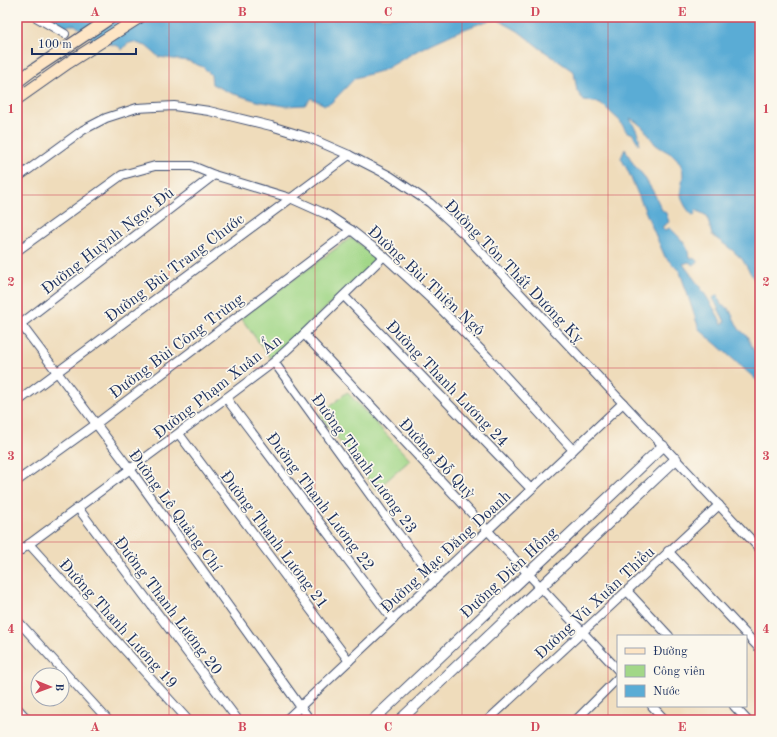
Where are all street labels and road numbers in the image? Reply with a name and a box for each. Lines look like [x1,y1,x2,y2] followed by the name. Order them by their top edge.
[39,185,178,298] street label: Đường Huỳnh Ngọc Đủ
[441,196,588,348] street label: Đường Tôn Thất Dương Kỵ
[103,211,248,326] street label: Đường Bùi Trang Chước
[364,224,487,339] street label: Đường Bùi Thiện Ngộ
[107,291,247,402] street label: Đường Bùi Công Trừng
[382,318,511,450] street label: Đường Thanh Lương 24
[147,327,286,442] street label: Đường Phạm Xuân Ẩn
[308,392,419,537] street label: Đường Thanh Lương 23
[395,414,480,503] street label: Đường Đỗ Quỳ
[262,430,376,574] street label: Đường Thanh Lương 22
[125,447,224,576] street label: Đường Lê Quảng Chí
[216,468,330,612] street label: Đường Thanh Lương 21
[378,488,515,617] street label: Đường Mạc Đăng Doanh
[456,522,561,622] street label: Đường Diên Hồng
[110,534,224,678] street label: Đường Thanh Lương 20
[530,542,659,663] street label: Đường Vũ Xuân Thiều
[55,557,180,692] street label: Đường Thanh Lương 19

